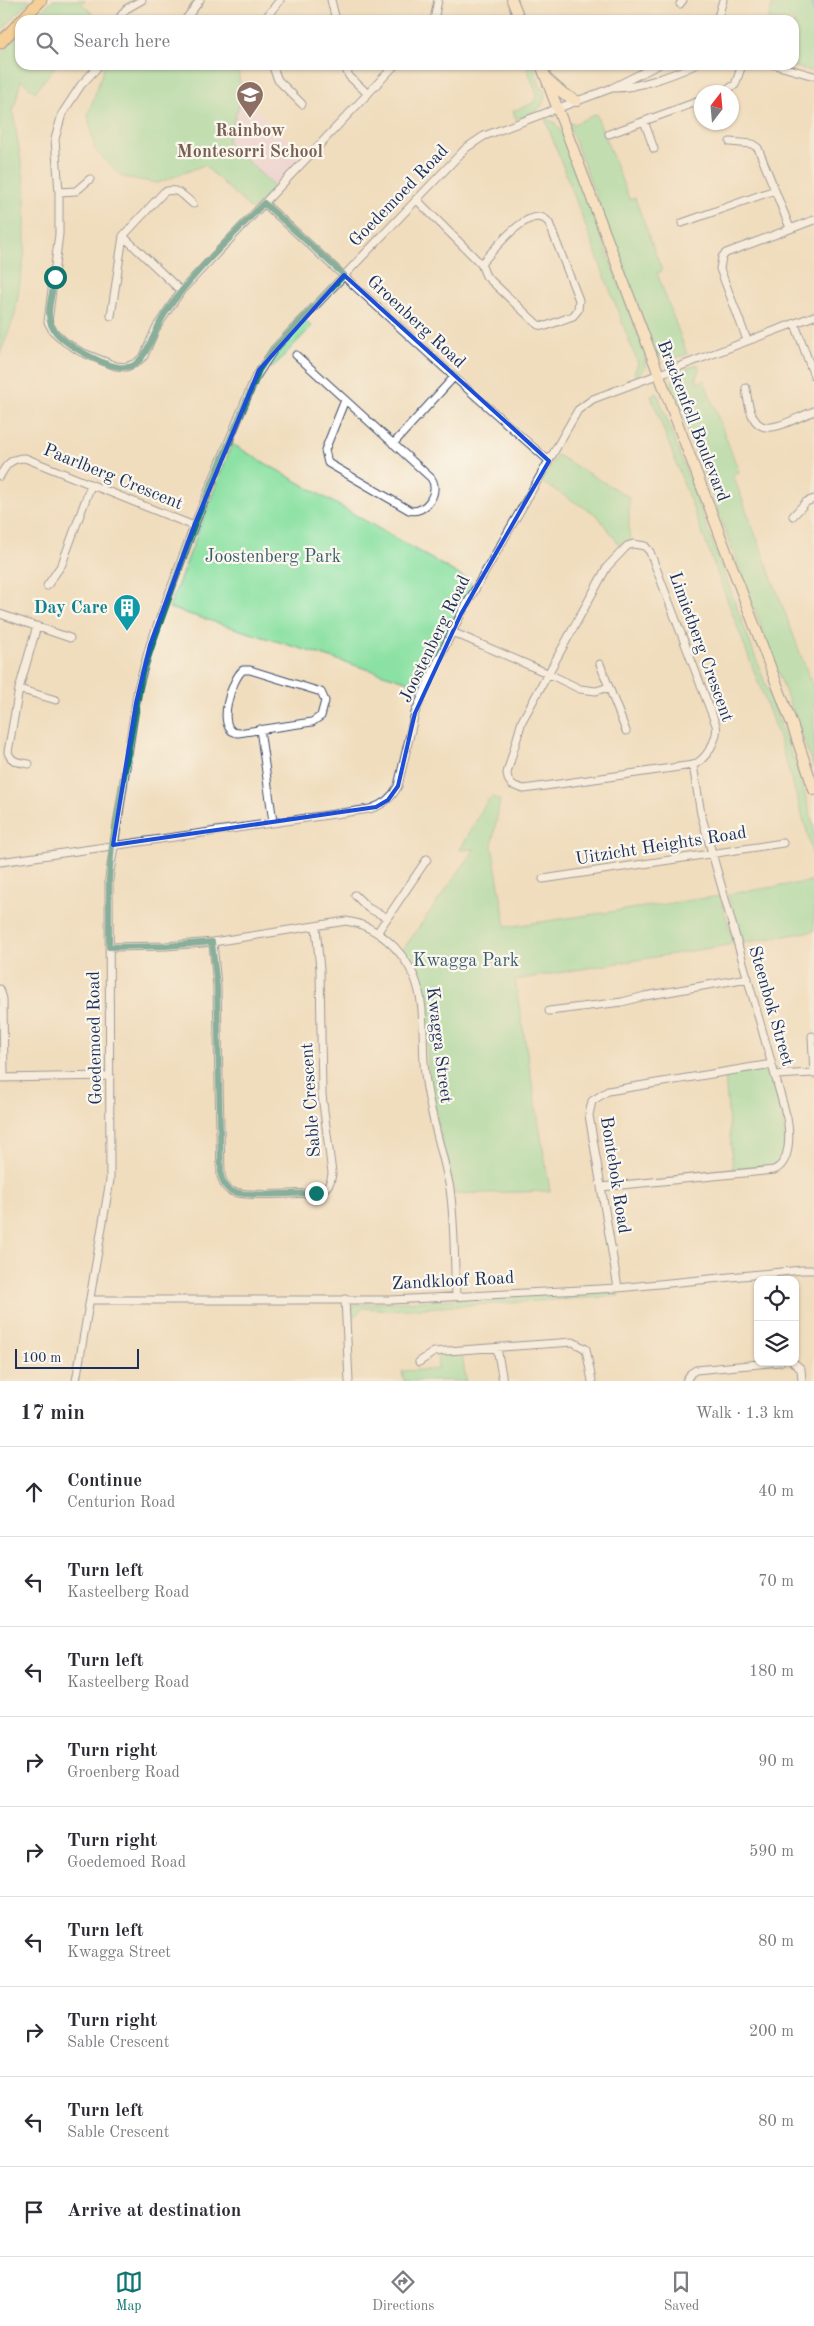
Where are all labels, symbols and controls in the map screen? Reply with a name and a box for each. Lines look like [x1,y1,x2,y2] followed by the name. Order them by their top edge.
[15,15,799,70] search box
[33,29,61,57] icon: search
[73,33,170,52] text: Search here
[235,80,265,119] school or university icon: Rainbow Montesorri School
[694,85,739,130] north arrow
[177,122,324,161] place label: Rainbow Montesorri School
[346,142,452,250] street label: Goedemoed Road
[44,266,67,289] route start
[363,272,469,372] street label: Groenberg Road
[654,338,732,504] street label: Brackenfell Boulevard
[41,441,185,513] street label: Paarlberg Crescent
[205,548,341,566] park label: Joostenberg Park
[666,570,736,724] street label: Limietberg Crescent
[396,572,474,706] street label: Joostenberg Road
[112,593,142,632] building icon: Day Care
[33,599,108,617] place label: Day Care
[574,824,748,868] street label: Uitzicht Heights Road
[745,944,797,1068] street label: Steenbok Street
[413,952,519,970] park label: Kwagga Park
[85,971,105,1105] street label: Goedemoed Road
[423,986,455,1104] street label: Kwagga Street
[298,1042,324,1158] street label: Sable Crescent
[597,1115,633,1235] street label: Bontebok Road
[305,1182,328,1205] route end
[391,1269,515,1293] street label: Zandkloof Road
[754,1276,799,1366] map controls
[754,1276,799,1321] button: locate
[754,1321,799,1366] button: layers
[15,1346,139,1369] scale bar
[22,1351,61,1365] text: 100 m
[20,1403,85,1424] text: 17 min
[696,1406,794,1422] text: Walk · 1.3 km
[67,1472,142,1491] text: Continue
[20,1478,48,1506] icon: ahead
[758,1484,794,1500] text: 40 m
[67,1495,175,1511] text: Centurion Road
[67,1562,144,1581] text: Turn left
[20,1568,48,1596] icon: left
[758,1574,794,1590] text: 70 m
[67,1585,189,1601] text: Kasteelberg Road
[67,1652,144,1671] text: Turn left
[20,1658,48,1686] icon: left
[749,1664,794,1680] text: 180 m
[67,1675,189,1691] text: Kasteelberg Road
[67,1742,157,1761] text: Turn right
[20,1748,48,1776] icon: right
[758,1754,794,1770] text: 90 m
[67,1765,180,1781] text: Groenberg Road
[67,1832,157,1851] text: Turn right
[20,1838,48,1866] icon: right
[749,1844,794,1860] text: 590 m
[67,1855,186,1871] text: Goedemoed Road
[67,1922,144,1941] text: Turn left
[20,1928,48,1956] icon: left
[758,1934,794,1950] text: 80 m
[67,1945,171,1961] text: Kwagga Street
[67,2012,157,2031] text: Turn right
[20,2018,48,2046] icon: right
[749,2024,794,2040] text: 200 m
[67,2035,169,2051] text: Sable Crescent
[67,2102,144,2121] text: Turn left
[20,2108,48,2136] icon: left
[758,2114,794,2130] text: 80 m
[67,2125,169,2141] text: Sable Crescent
[20,2198,48,2226] icon: arrive
[67,2202,241,2221] text: Arrive at destination
[115,2268,143,2315] tab: Map
[372,2268,434,2315] tab: Directions
[664,2268,699,2315] tab: Saved

